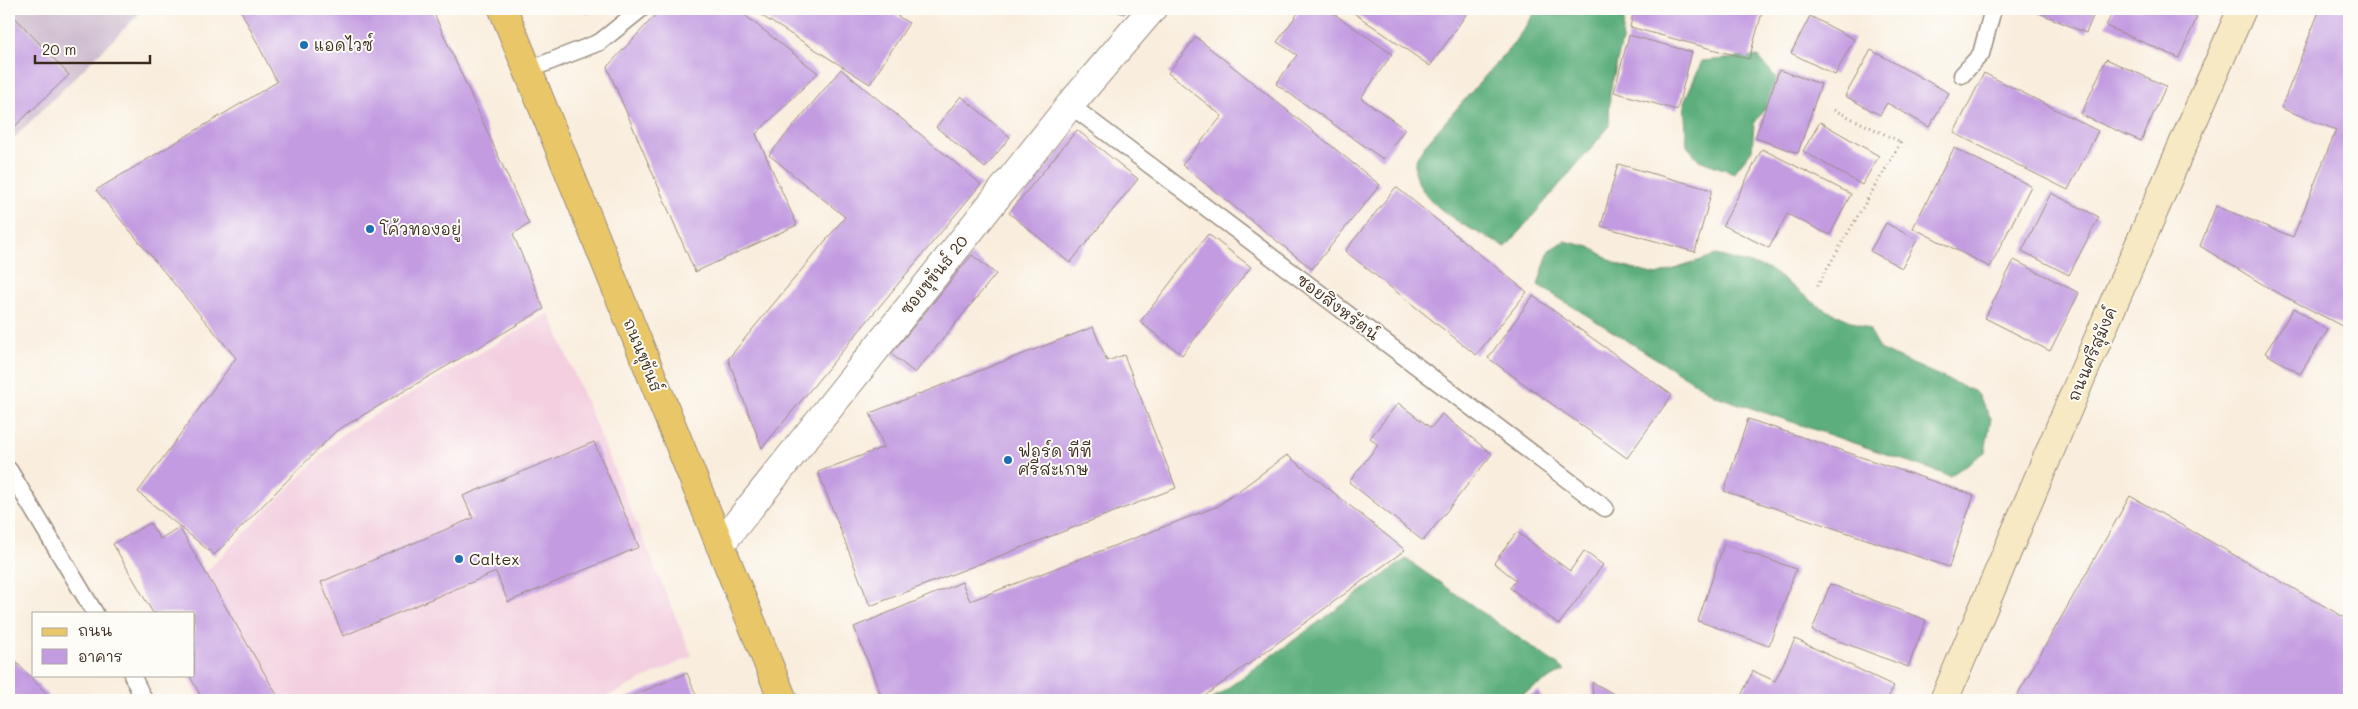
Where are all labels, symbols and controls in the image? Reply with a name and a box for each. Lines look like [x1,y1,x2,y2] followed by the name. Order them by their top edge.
[35,32,150,64] scale bar
[314,33,373,55] place label: แอดไวซ์
[42,39,76,59] text: 20 m
[298,39,310,51] marker: แอดไวซ์
[379,218,461,242] place label: โค้วทองอยู่
[364,223,376,235] marker: โค้วทองอยู่
[895,230,975,321] street label: ซอยขุขันธ์ 20
[1293,269,1384,345] street label: ซอยสิงหรัตน์
[2062,303,2124,406] street label: ถนนศรีสุมังค์
[616,315,668,396] street label: ถนนขุขันธ์
[1018,440,1092,479] place label: ฟอร์ด ทีที ศรีสะเกษ
[1002,454,1014,466] marker: ฟอร์ด ทีที ศรีสะเกษ
[469,548,520,569] place label: Caltex
[453,553,465,565] marker: Caltex
[32,612,195,676] legend
[78,620,112,640] text: ถนน
[78,646,123,666] text: อาคาร

